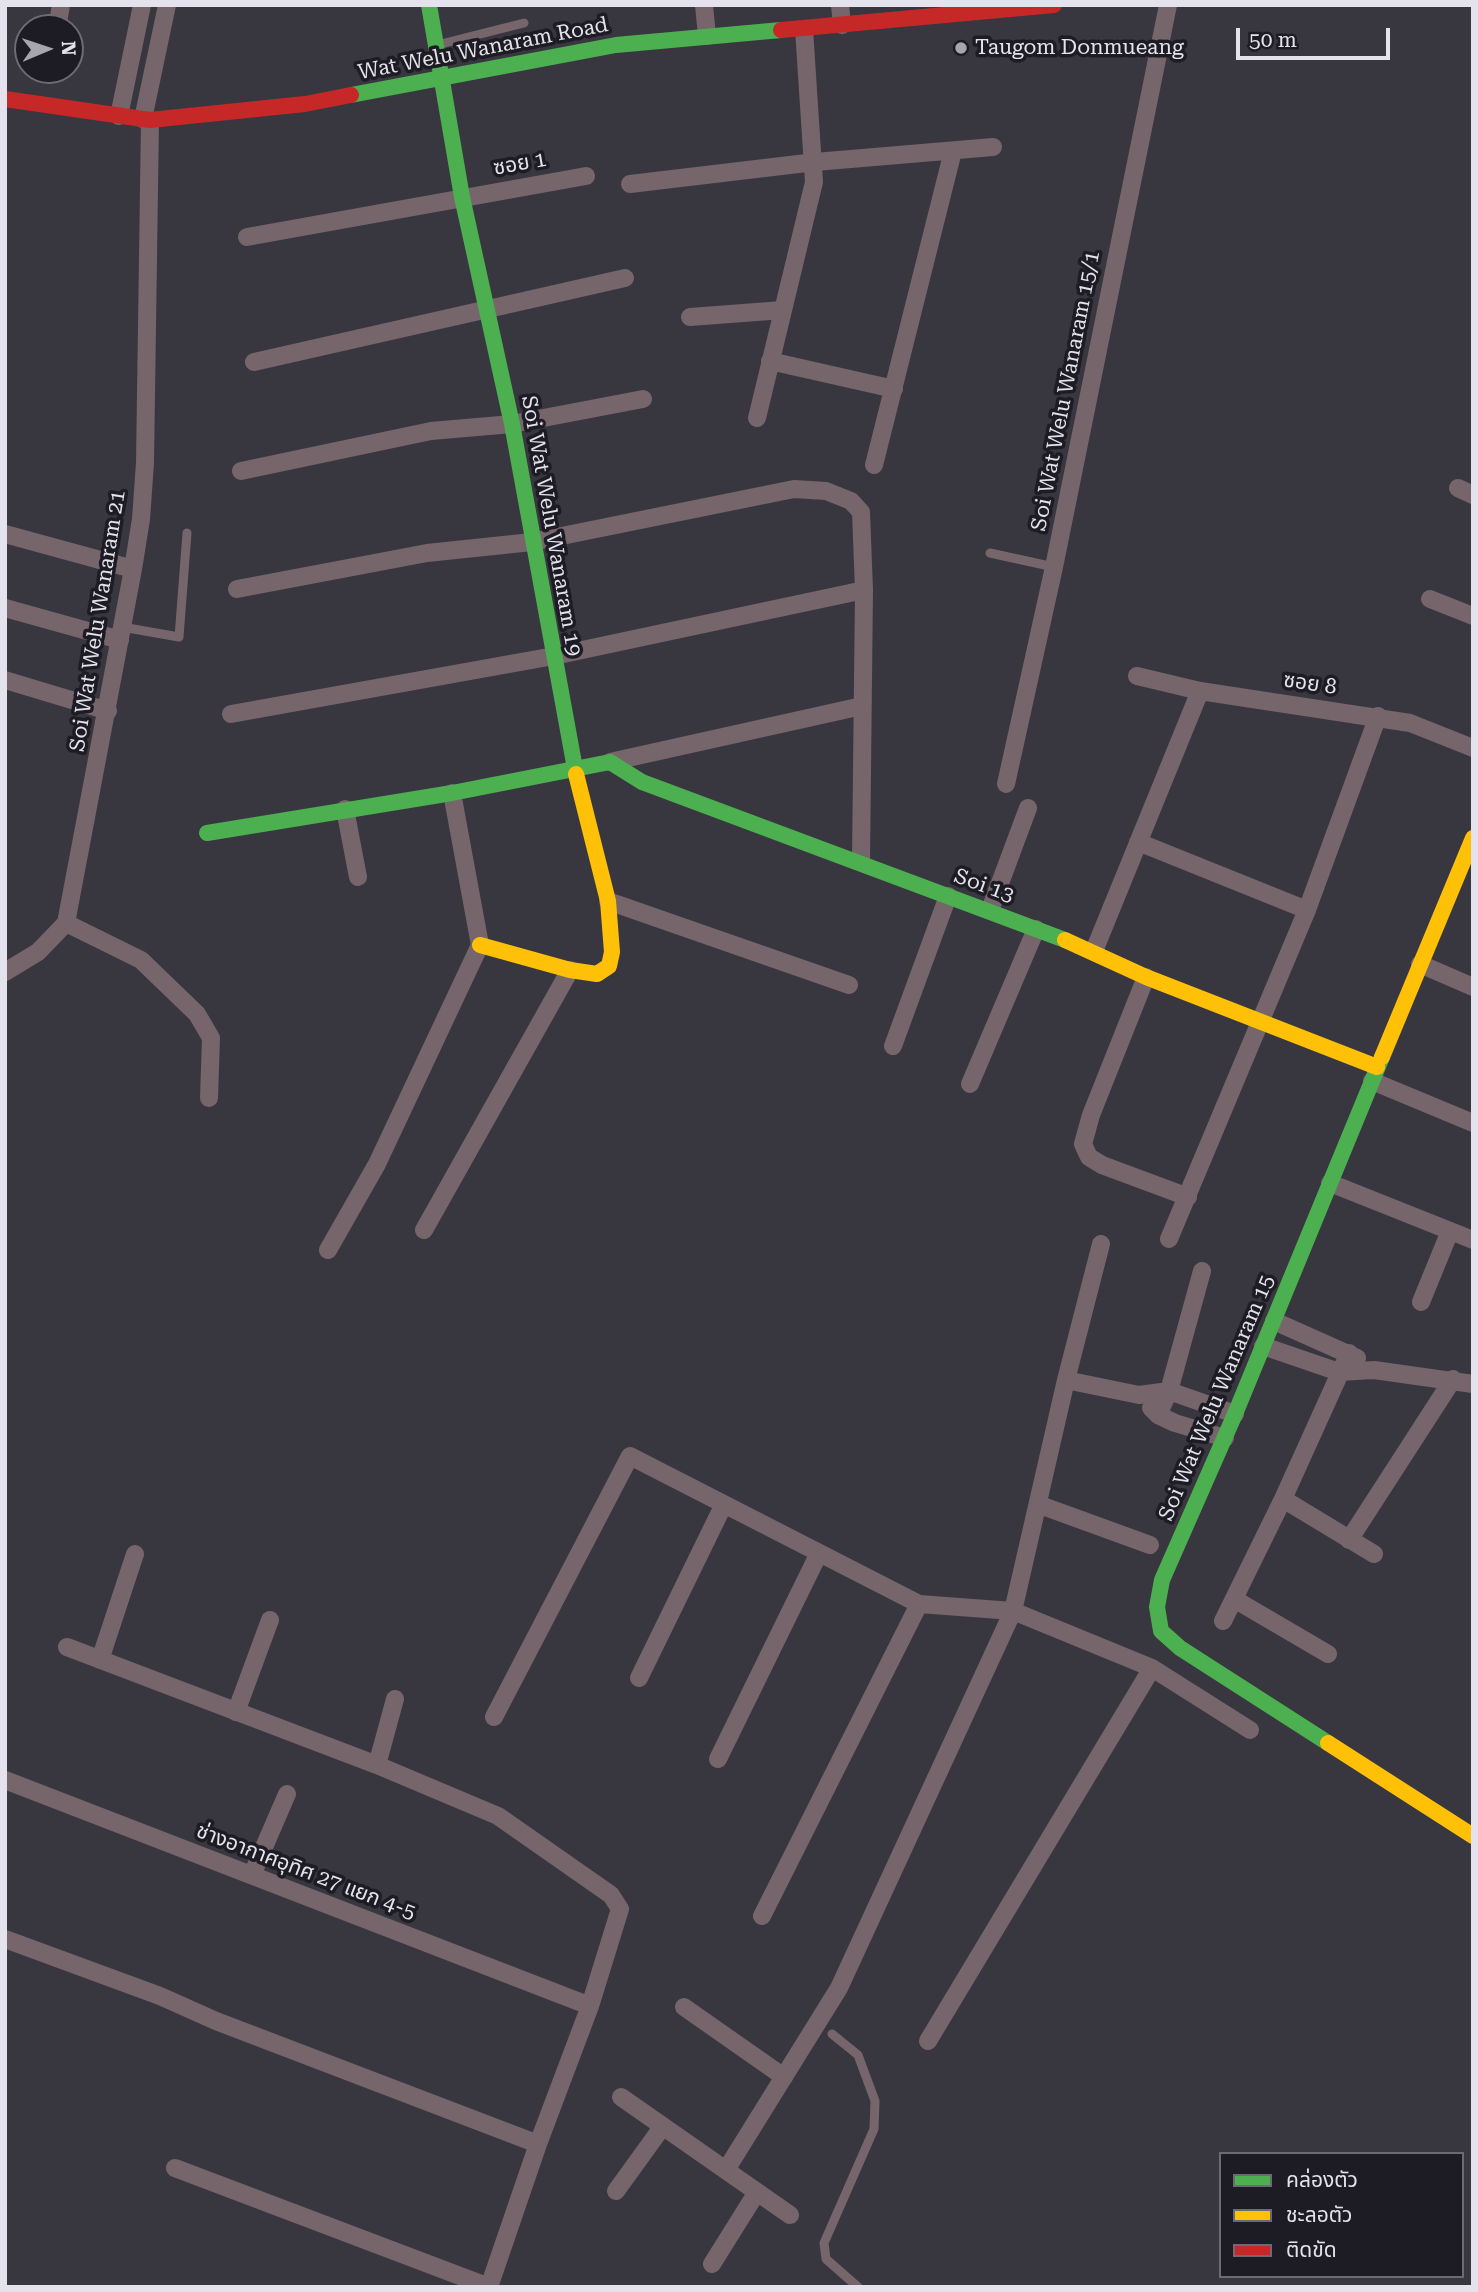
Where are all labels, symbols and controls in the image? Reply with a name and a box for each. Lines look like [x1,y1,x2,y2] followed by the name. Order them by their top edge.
[356,12,610,86] street label: Wat Welu Wanaram Road
[14,14,84,84] north arrow
[1240,14,1394,58] scale bar
[1249,28,1297,52] text: 50 m
[975,35,1184,61] place label: Taugom Donmueang
[953,40,969,56] marker: Taugom Donmueang
[57,41,80,56] text: N
[492,147,548,181] street label: ซอย 1
[1026,249,1106,533] street label: Soi Wat Welu Wanaram 15/1
[516,394,586,658] street label: Soi Wat Welu Wanaram 19
[65,489,131,753] street label: Soi Wat Welu Wanaram 21
[1282,668,1338,700] street label: ซอย 8
[951,864,1017,908] street label: Soi 13
[1154,1271,1280,1525] street label: Soi Wat Welu Wanaram 15
[193,1819,419,1925] street label: ช่างอากาศอุทิศ 27 แยก 4-5
[1219,2152,1464,2278] legend
[1286,2168,1358,2192] text: คล่องตัว
[1286,2203,1352,2227] text: ชะลอตัว
[1286,2238,1337,2262] text: ติดขัด

